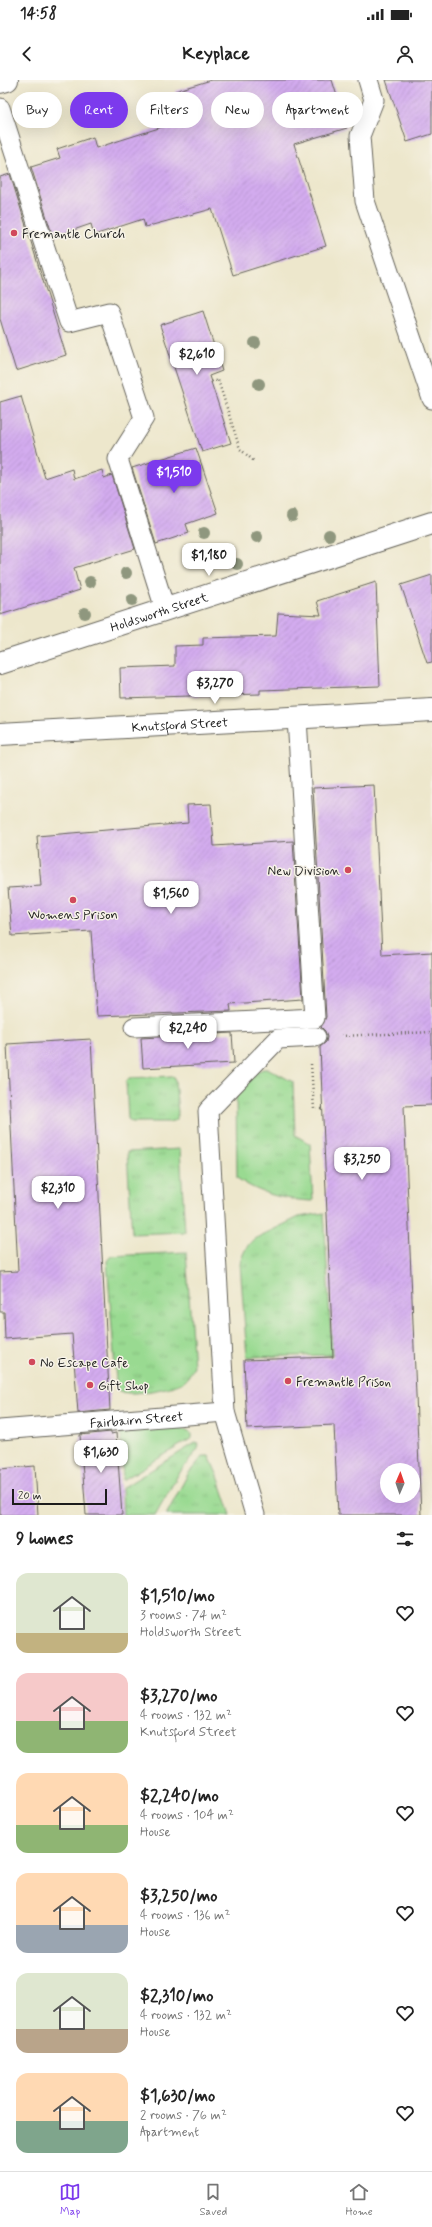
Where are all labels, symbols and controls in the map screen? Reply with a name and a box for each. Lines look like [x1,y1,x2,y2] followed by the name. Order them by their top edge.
[20,4,57,24] text: 14:58
[182,42,250,66] text: Keyplace
[16,43,38,65] icon: back
[394,43,416,65] icon: person
[12,92,62,128] chip: Buy
[70,92,128,128] chip: Rent
[136,92,203,128] chip: Filters
[211,92,264,128] chip: New
[272,92,363,128] chip: Apartment
[22,226,125,243] place label: Fremantle Church
[9,228,19,238] marker: Fremantle Church
[164,342,230,376] pin: $2,610
[179,346,215,363] text: $2,610
[141,460,207,494] pin: $1,510
[156,464,192,481] text: $1,510
[176,543,242,577] pin: $1,180
[191,547,227,564] text: $1,180
[108,589,211,637] street label: Holdsworth Street
[182,671,248,705] pin: $3,270
[196,675,234,692] text: $3,270
[131,714,229,737] street label: Knutsford Street
[268,863,340,880] place label: New Division
[343,865,353,875] marker: New Division
[138,881,204,915] pin: $1,560
[153,885,189,902] text: $1,560
[68,895,78,905] marker: Womens Prison
[28,907,118,924] place label: Womens Prison
[155,1016,221,1050] pin: $2,240
[169,1020,207,1037] text: $2,240
[329,1147,395,1181] pin: $3,250
[343,1151,381,1168] text: $3,250
[25,1176,91,1210] pin: $2,310
[41,1180,75,1197] text: $2,310
[40,1355,128,1372] place label: No Escape Cafe
[27,1357,37,1367] marker: No Escape Cafe
[296,1374,391,1391] place label: Fremantle Prison
[283,1376,293,1386] marker: Fremantle Prison
[98,1378,149,1395] place label: Gift Shop
[85,1380,95,1390] marker: Gift Shop
[89,1408,184,1433] street label: Fairbairn Street
[68,1440,134,1474] pin: $1,630
[83,1444,119,1461] text: $1,630
[380,1463,420,1503] north arrow
[380,1463,420,1503] map controls
[12,1487,107,1506] scale bar
[18,1489,41,1503] text: 20 m
[16,1528,73,1550] text: 9 homes
[394,1528,416,1550] icon: filters
[140,1585,215,1607] text: $1,510/mo
[48,1589,96,1637] icon: home
[394,1602,416,1624] icon: heart
[140,1607,227,1624] text: 3 rooms · 74 m²
[140,1624,242,1641] text: Holdsworth Street
[140,1685,218,1707] text: $3,270/mo
[48,1689,96,1737] icon: home
[394,1702,416,1724] icon: heart
[140,1707,232,1724] text: 4 rooms · 132 m²
[140,1724,237,1741] text: Knutsford Street
[140,1785,219,1807] text: $2,240/mo
[48,1789,96,1837] icon: home
[394,1802,416,1824] icon: heart
[140,1807,234,1824] text: 4 rooms · 104 m²
[140,1824,171,1841] text: House
[140,1885,218,1907] text: $3,250/mo
[48,1889,96,1937] icon: home
[394,1902,416,1924] icon: heart
[140,1907,230,1924] text: 4 rooms · 136 m²
[140,1924,171,1941] text: House
[140,1985,214,2007] text: $2,310/mo
[48,1989,96,2037] icon: home
[394,2002,416,2024] icon: heart
[140,2007,232,2024] text: 4 rooms · 132 m²
[140,2024,171,2041] text: House
[140,2085,215,2107] text: $1,630/mo
[48,2089,96,2137] icon: home
[394,2102,416,2124] icon: heart
[140,2107,227,2124] text: 2 rooms · 76 m²
[140,2124,199,2141] text: Apartment
[59,2181,81,2219] tab: Map
[199,2181,227,2219] tab: Saved
[346,2181,373,2219] tab: Home

